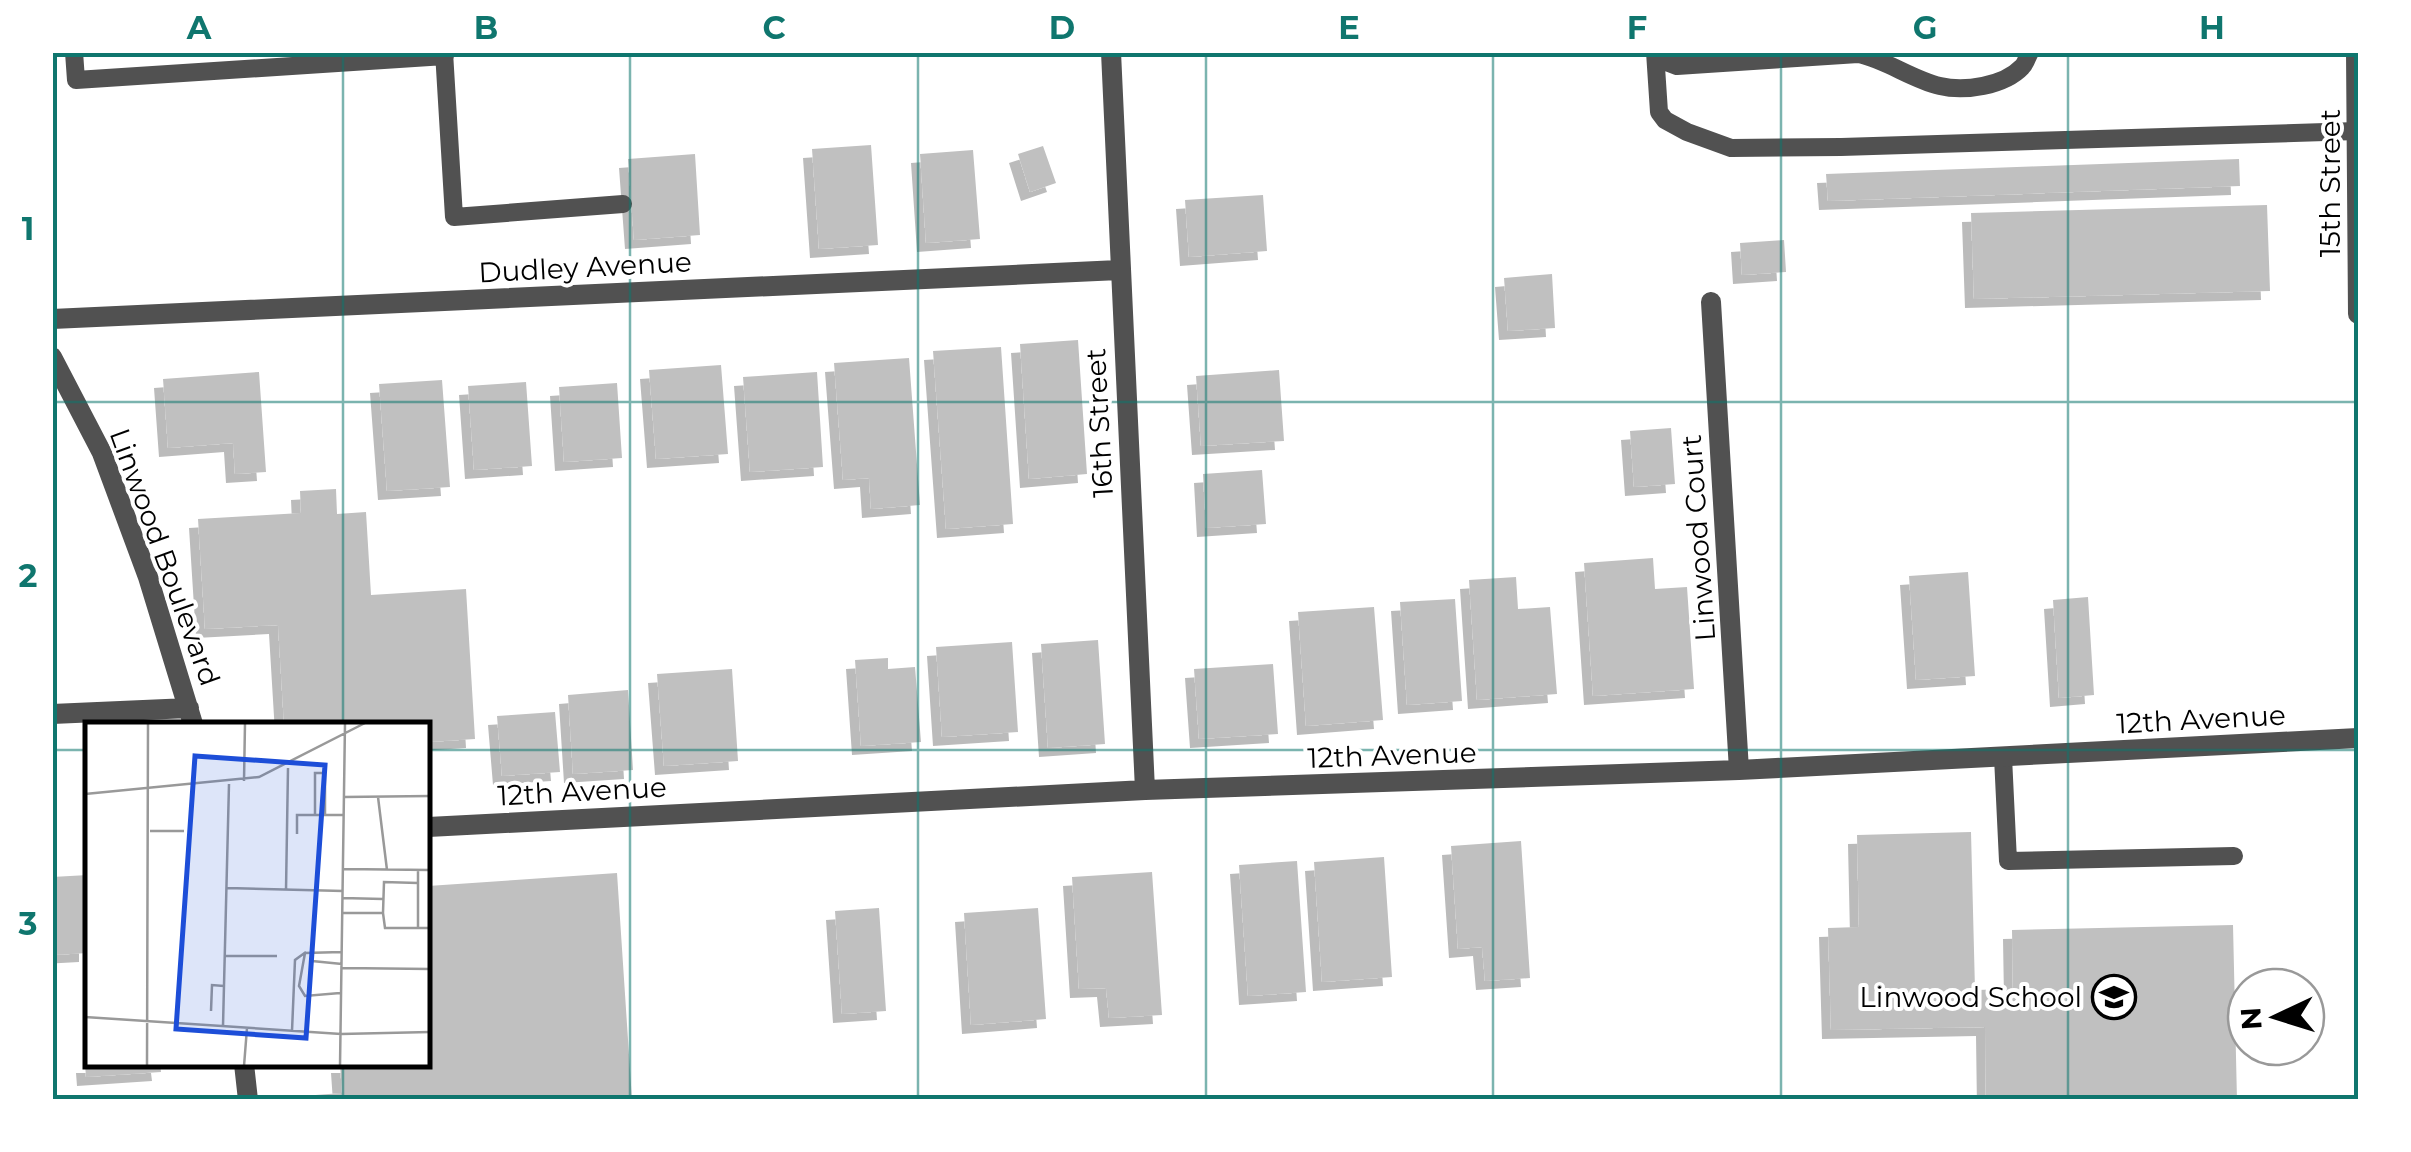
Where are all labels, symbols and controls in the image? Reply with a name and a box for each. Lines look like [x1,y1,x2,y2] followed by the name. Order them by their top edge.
[186,8,212,47] text: A
[474,8,498,47] text: B
[762,8,786,47] text: C
[1049,8,1075,47] text: D
[1338,8,1360,47] text: E
[1627,8,1647,47] text: F
[1913,8,1937,47] text: G
[2199,8,2225,47] text: H
[2313,109,2347,257] street label: 15th Street
[22,209,34,248] text: 1
[478,244,692,290] street label: Dudley Avenue
[1078,347,1120,499] street label: 16th Street
[103,424,227,690] street label: Linwood Boulevard
[1674,434,1722,642] street label: Linwood Court
[19,556,37,595] text: 2
[2116,698,2286,740] street label: 12th Avenue
[85,722,430,1067] inset map
[1307,735,1477,775] street label: 12th Avenue
[497,770,667,812] street label: 12th Avenue
[18,904,37,943] text: 3
[2226,967,2326,1067] north arrow
[2091,974,2137,1020] school or university icon: Linwood School
[1859,980,2082,1014] place label: Linwood School
[2233,1006,2269,1031] text: N

